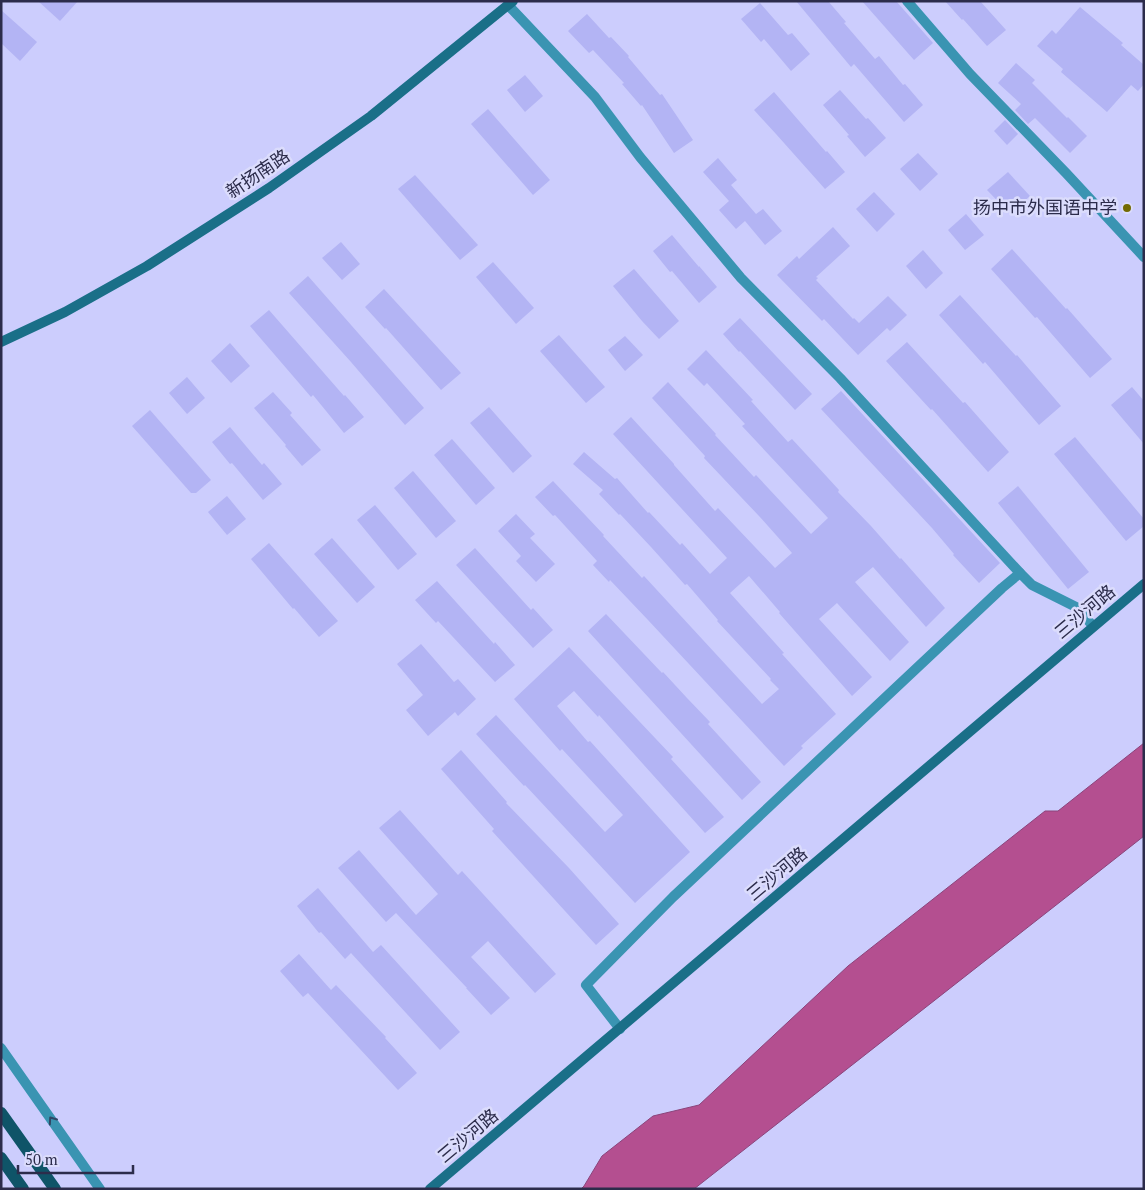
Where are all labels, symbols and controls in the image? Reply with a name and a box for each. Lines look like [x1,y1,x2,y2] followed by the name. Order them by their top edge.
[221,143,294,203] street label: 新扬南路
[973,195,1117,219] place label: 扬中市外国语中学
[1121,202,1133,214] marker: 扬中市外国语中学
[1049,579,1120,644] street label: 三沙河路
[741,841,812,906] street label: 三沙河路
[432,1103,503,1168] street label: 三沙河路
[49,1116,58,1126] one-way arrow
[18,1142,132,1174] scale bar
[25,1149,58,1169] text: 50 m

